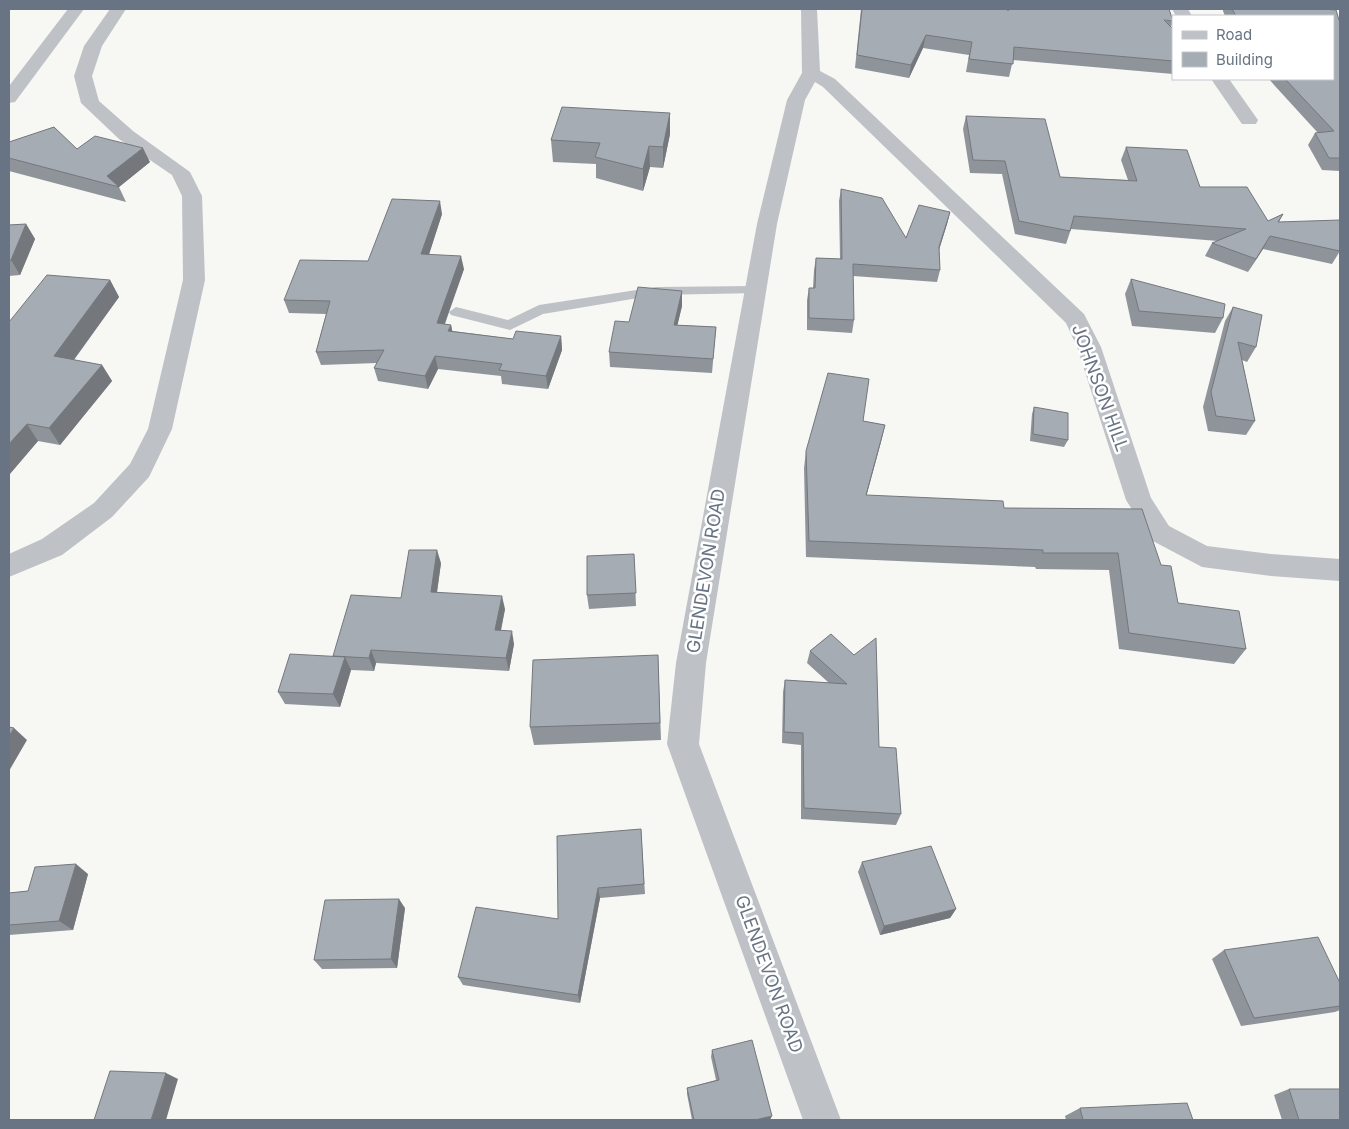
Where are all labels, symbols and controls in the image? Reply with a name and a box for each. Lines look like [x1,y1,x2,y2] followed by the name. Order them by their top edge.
[1172,15,1334,80] legend
[1216,25,1252,44] text: Road
[1216,50,1273,69] text: Building
[1068,322,1133,454] street label: JOHNSON HILL
[682,487,729,655] street label: GLENDEVON ROAD
[731,892,808,1055] street label: GLENDEVON ROAD

